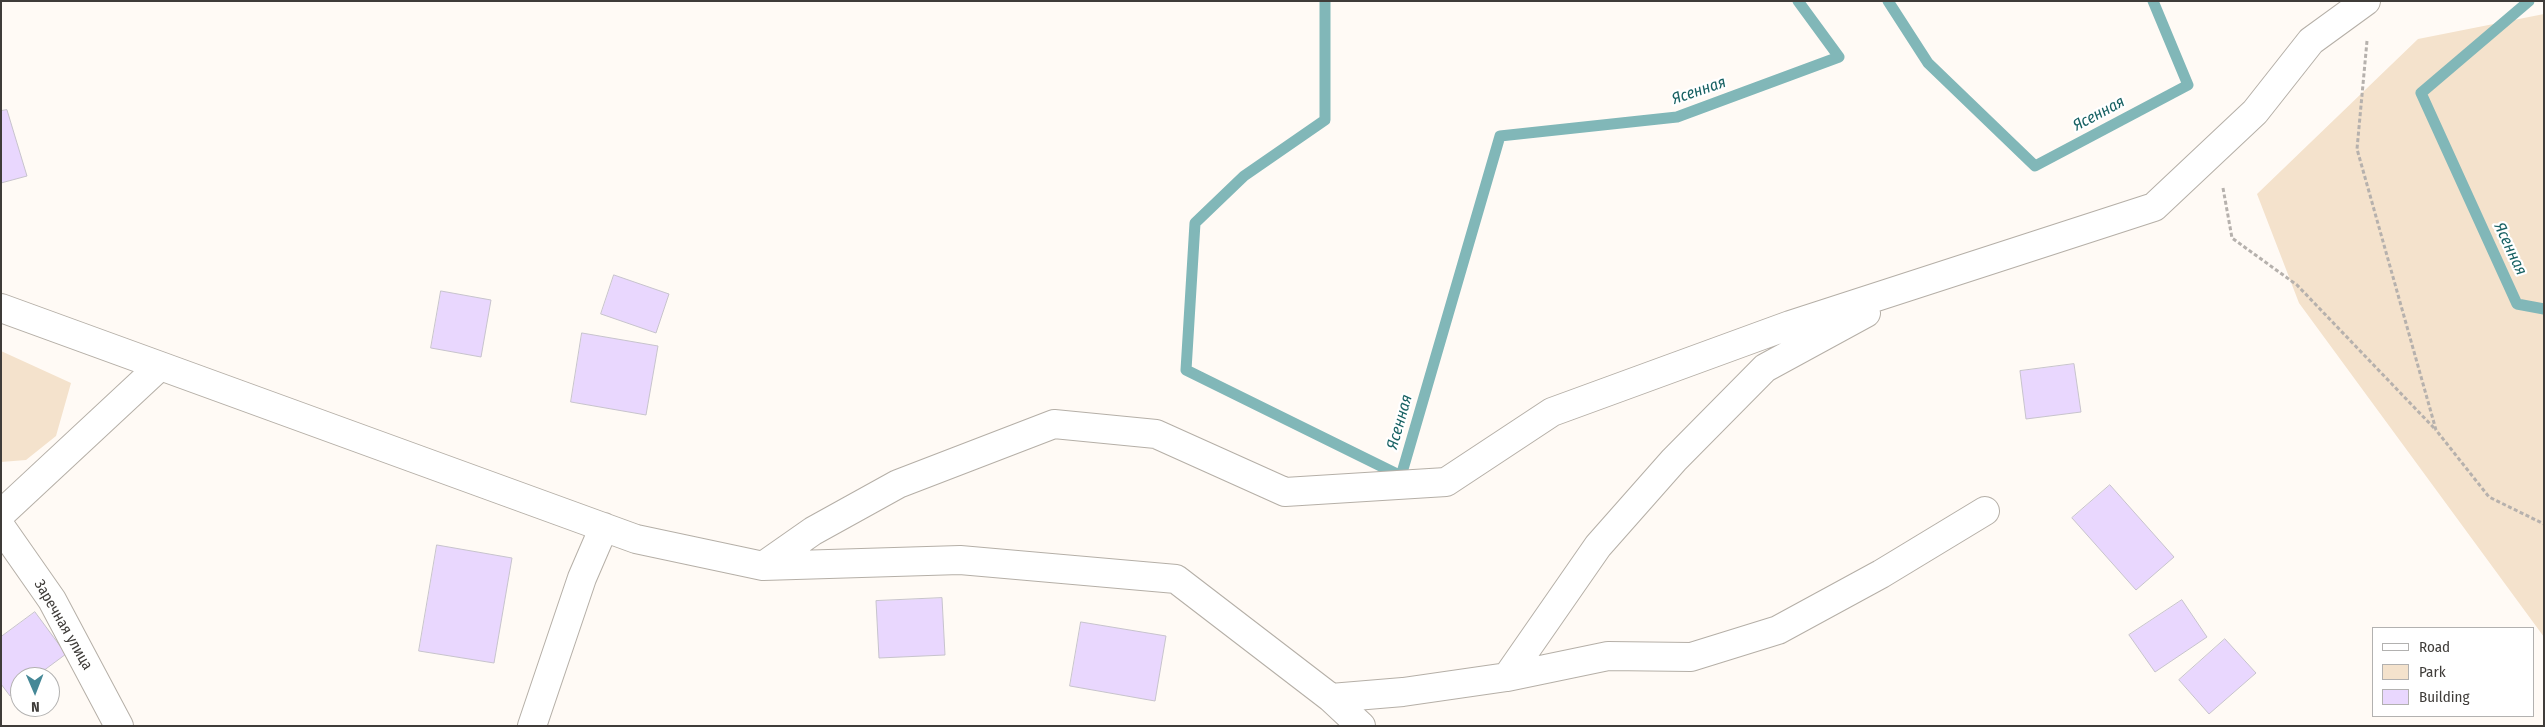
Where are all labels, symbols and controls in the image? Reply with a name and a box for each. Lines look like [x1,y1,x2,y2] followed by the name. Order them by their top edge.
[1669,73,1729,109] water label: Ясенная
[2070,92,2128,136] water label: Ясенная
[2489,220,2531,278] water label: Ясенная
[1383,392,1417,452] water label: Ясенная
[30,577,96,673] street label: Заречная улица
[2372,627,2535,717] legend
[2419,638,2450,656] text: Road
[2419,663,2446,681] text: Park
[10,667,60,717] north arrow
[2419,688,2470,706] text: Building
[31,698,40,715] text: N

